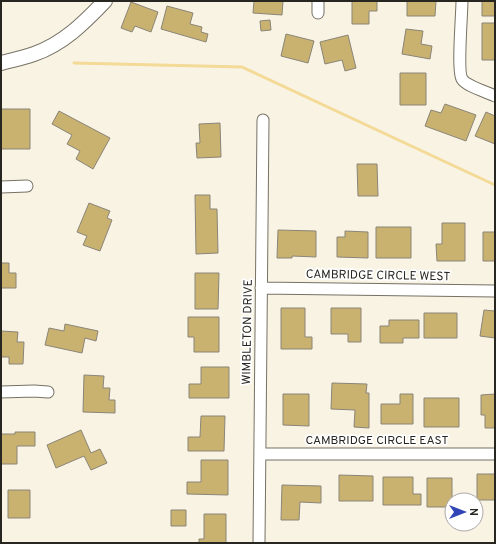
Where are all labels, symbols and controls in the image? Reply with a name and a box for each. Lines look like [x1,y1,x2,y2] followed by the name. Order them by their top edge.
[306,267,450,285] street label: CAMBRIDGE CIRCLE WEST
[239,279,257,385] street label: WIMBLETON DRIVE
[306,433,448,449] street label: CAMBRIDGE CIRCLE EAST
[444,492,484,532] north arrow
[466,508,480,516] text: N

